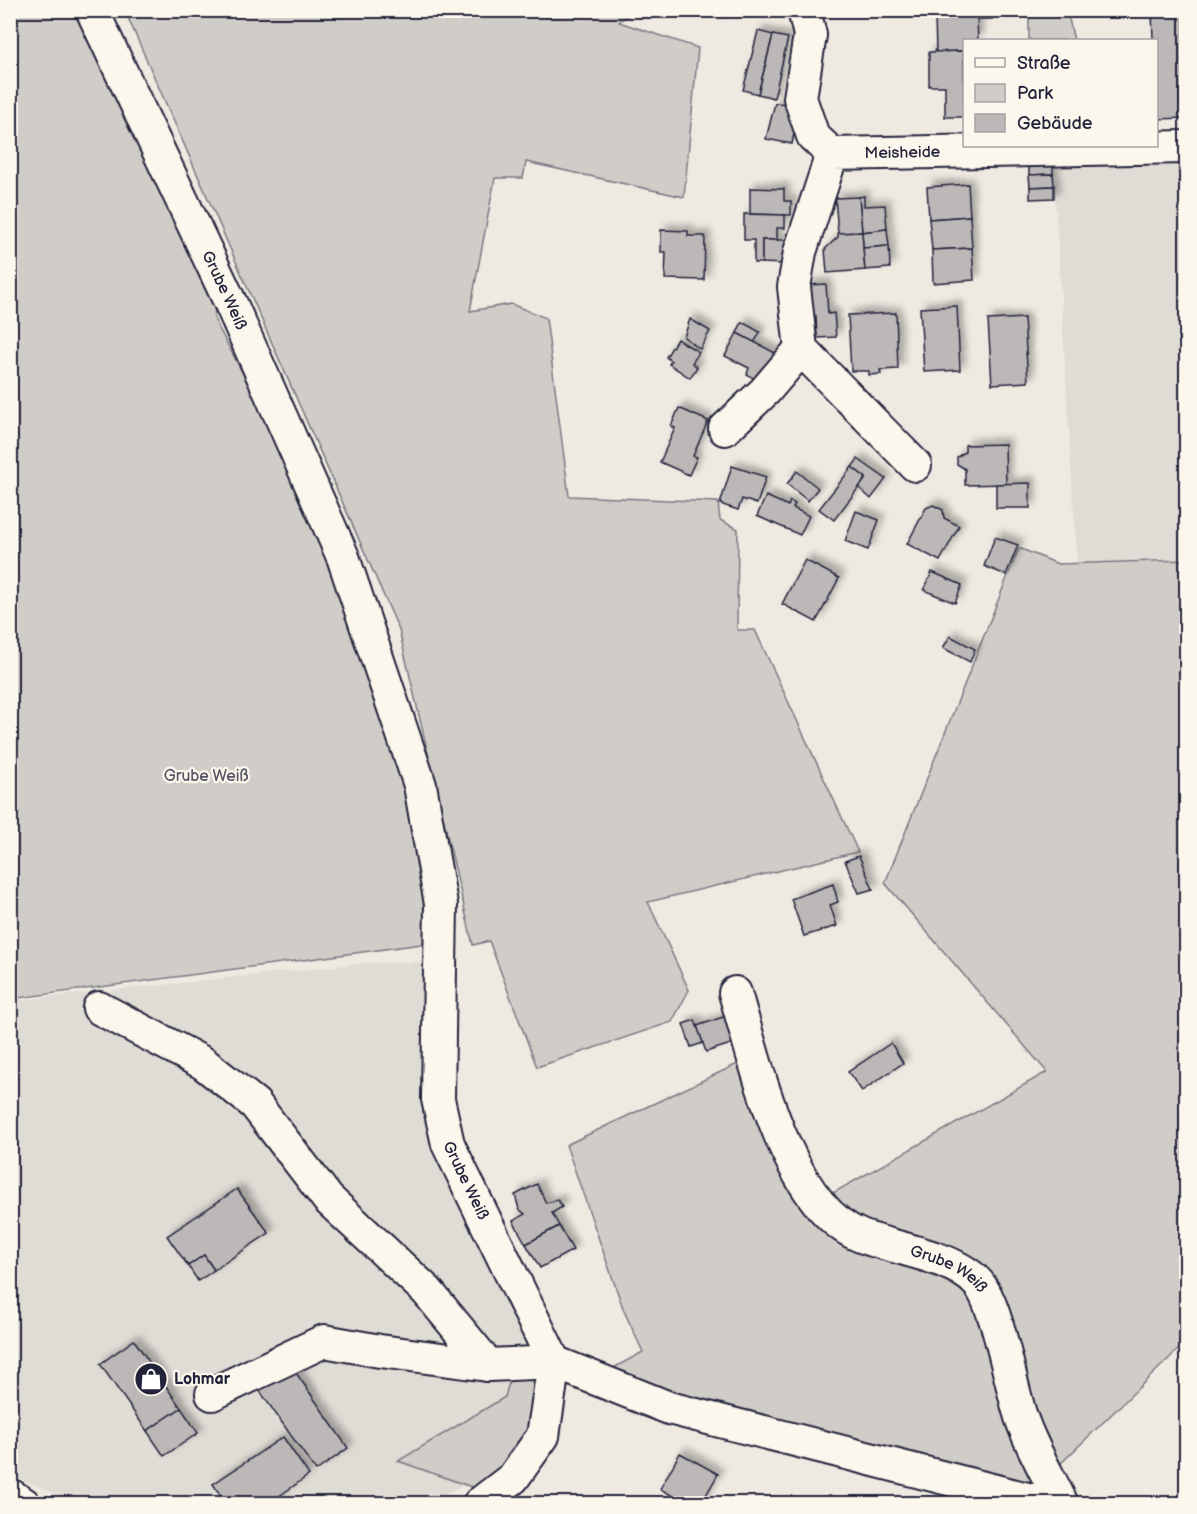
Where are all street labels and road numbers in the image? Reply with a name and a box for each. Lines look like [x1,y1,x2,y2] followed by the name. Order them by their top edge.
[864,142,941,163] street label: Meisheide
[198,248,251,333] street label: Grube Weiß
[439,1138,493,1223] street label: Grube Weiß
[908,1241,991,1296] street label: Grube Weiß

